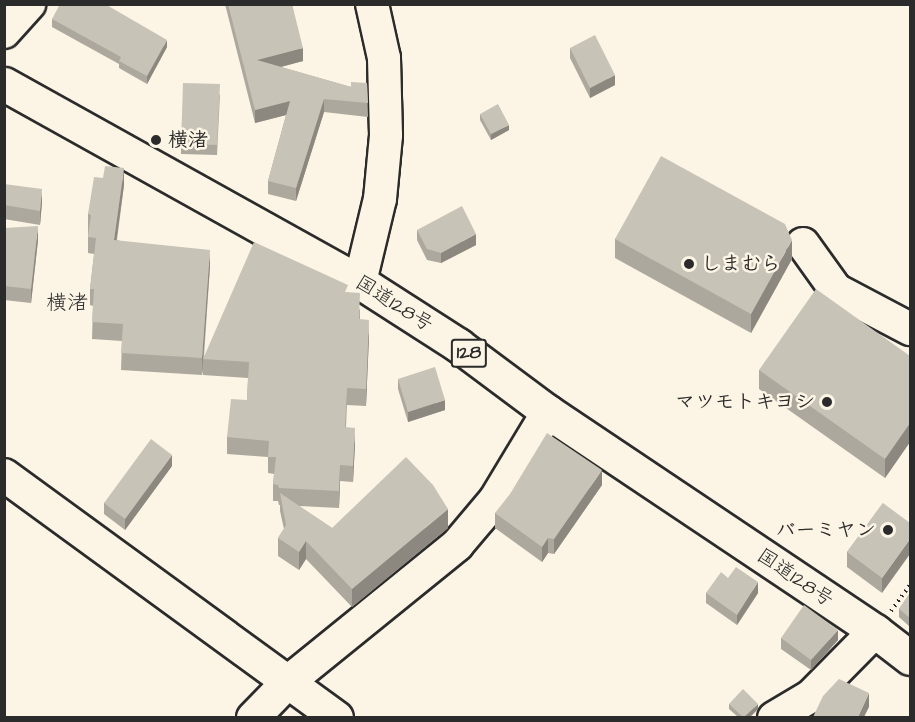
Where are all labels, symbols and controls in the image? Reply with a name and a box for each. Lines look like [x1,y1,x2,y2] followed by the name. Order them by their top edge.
[168,128,208,152] place label: 横渚
[149,133,163,147] marker: 横渚
[701,252,781,276] place label: しまむら
[682,257,696,271] marker: しまむら
[351,271,437,337] street label: 国道128号
[46,290,88,316] district label: 横渚
[450,338,488,368] road number: 128
[675,390,815,414] place label: マツモトキヨシ
[820,395,834,409] marker: マツモトキヨシ
[776,518,876,542] place label: バーミヤン
[881,523,895,537] marker: バーミヤン
[752,544,838,612] street label: 国道128号

